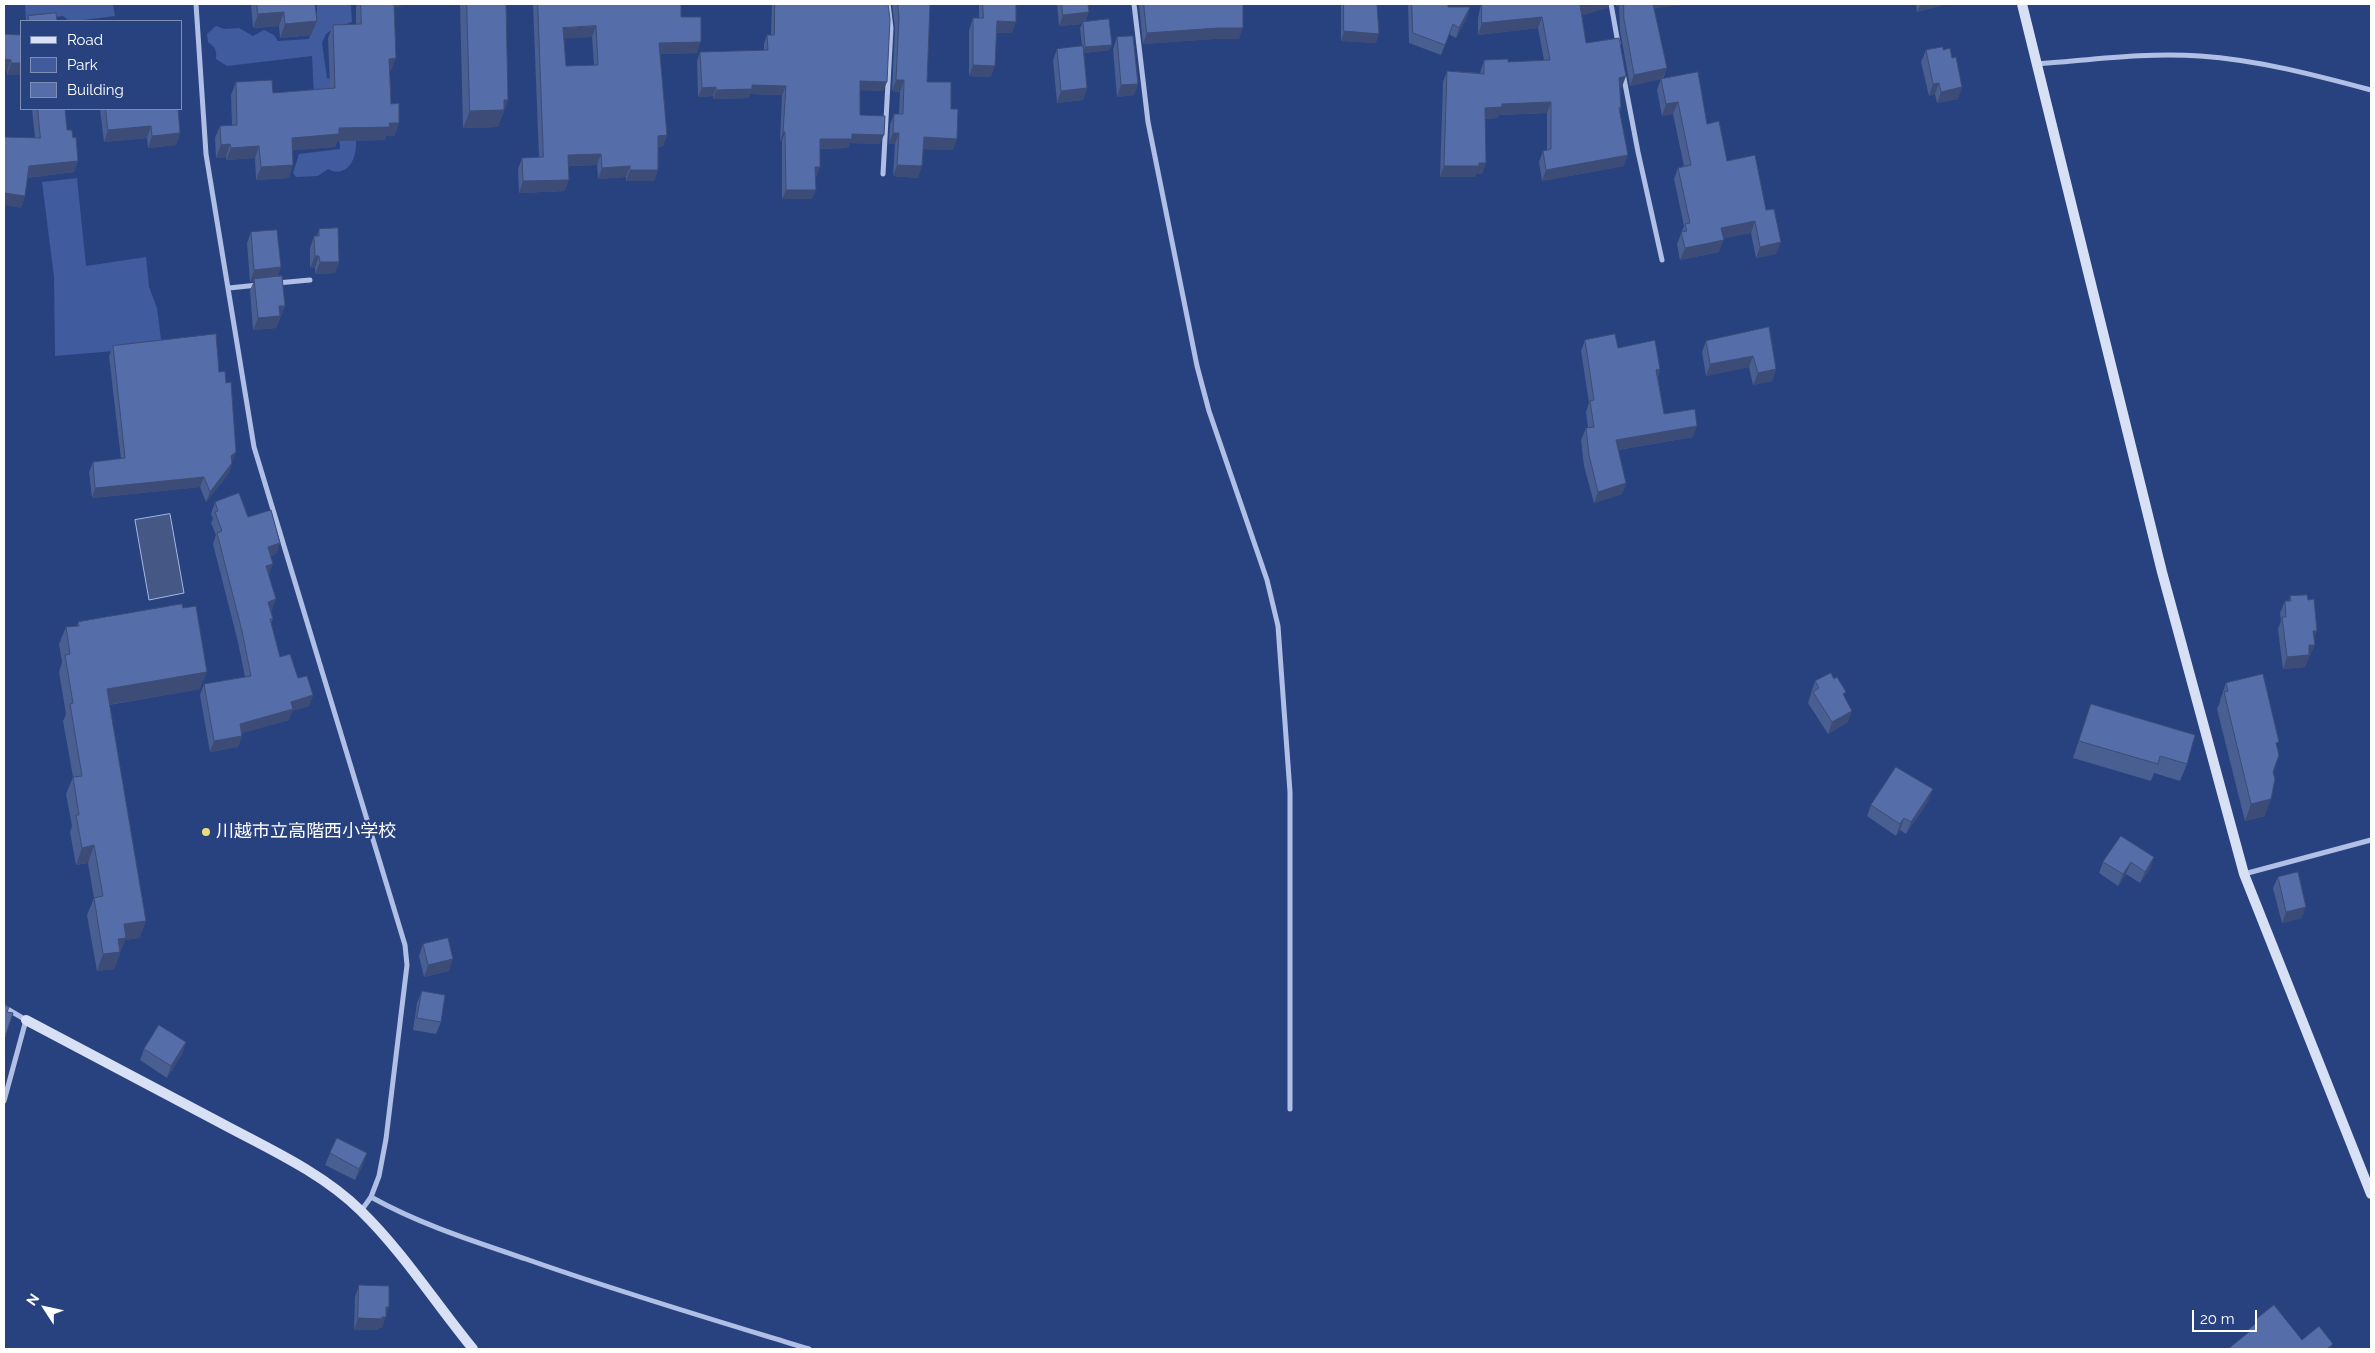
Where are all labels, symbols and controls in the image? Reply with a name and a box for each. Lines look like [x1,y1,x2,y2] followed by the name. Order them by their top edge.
[20,20,182,110] legend
[67,31,103,49] text: Road
[67,56,98,74] text: Park
[67,81,124,99] text: Building
[216,821,396,843] place label: 川越市立高階西小学校
[200,826,212,838] marker: 川越市立高階西小学校
[20,1283,70,1333] north arrow
[23,1290,42,1308] text: N
[2195,1300,2260,1332] scale bar
[2200,1310,2235,1328] text: 20 m

